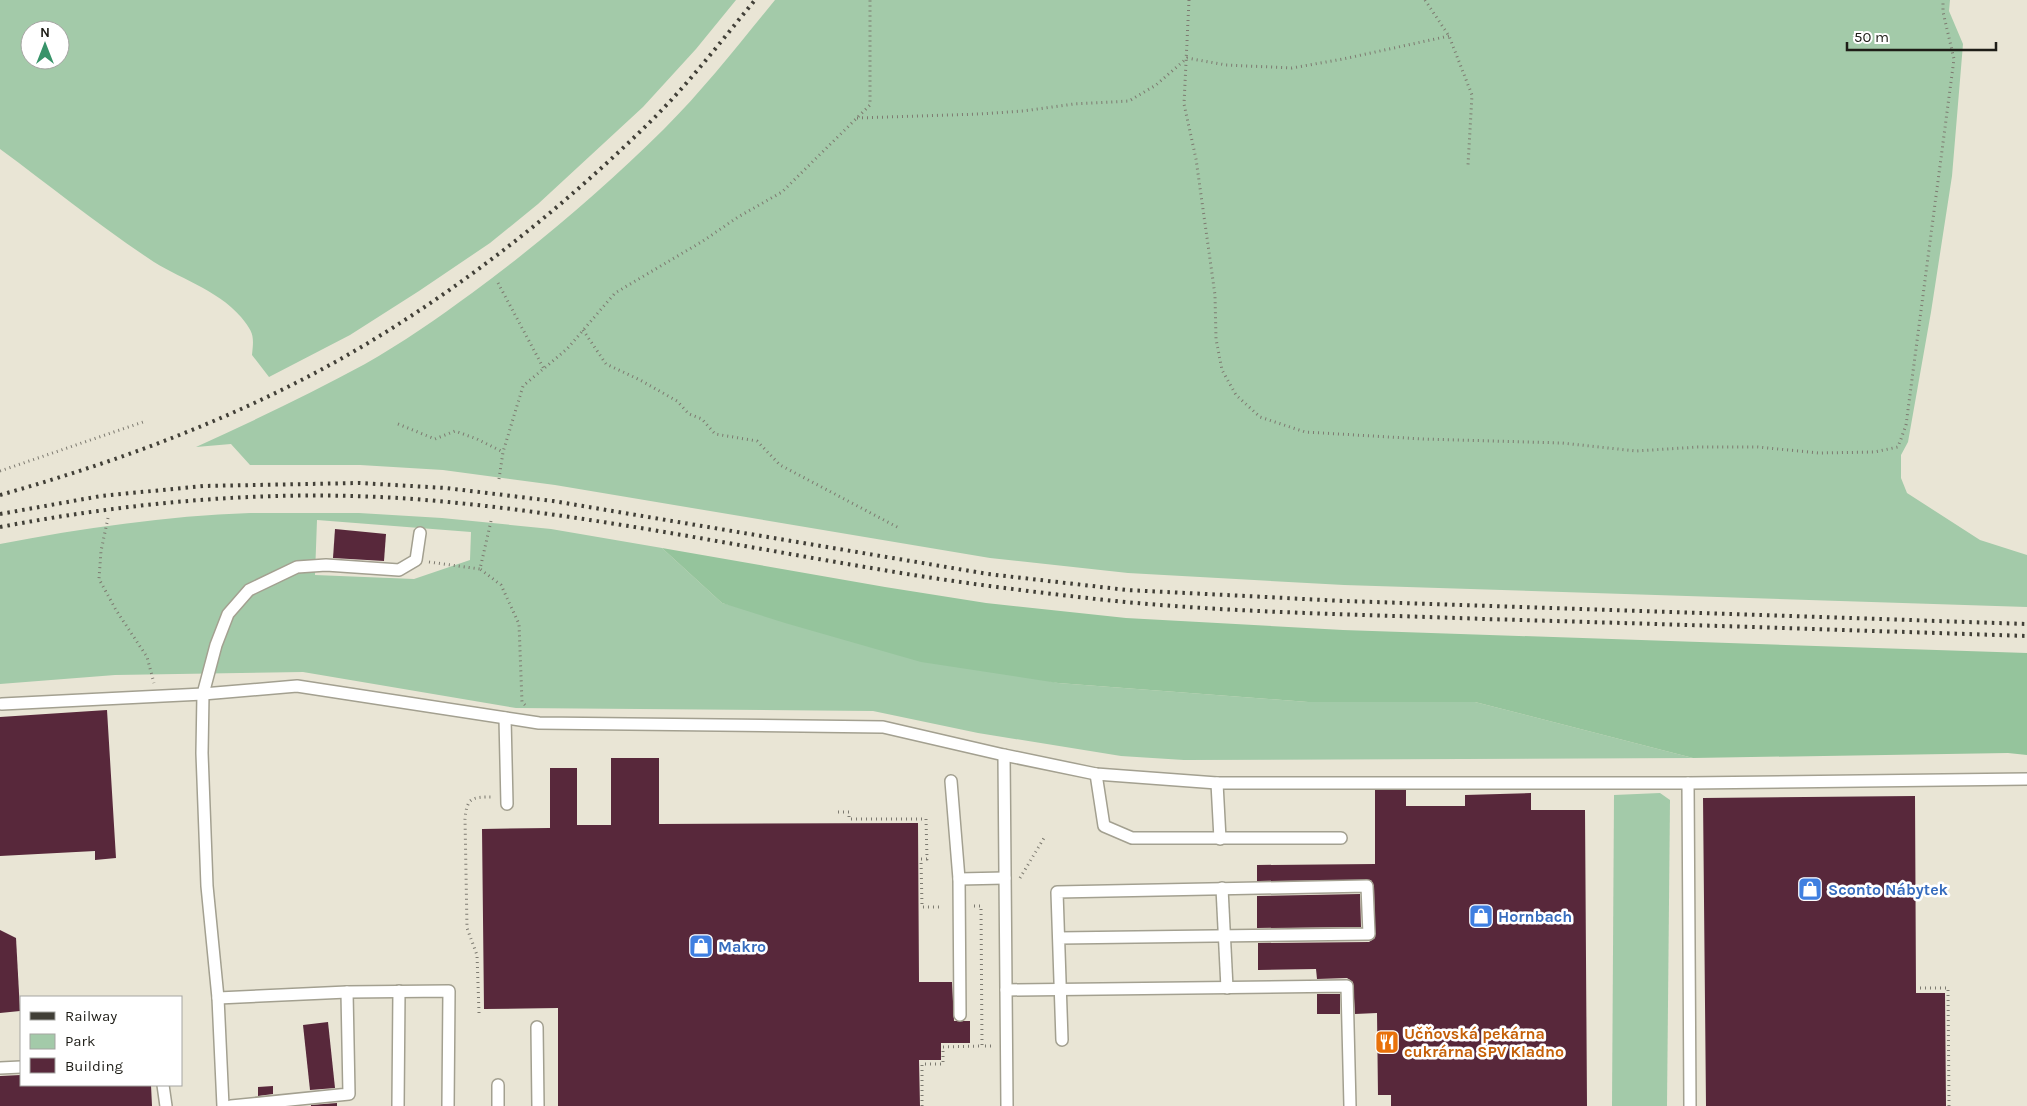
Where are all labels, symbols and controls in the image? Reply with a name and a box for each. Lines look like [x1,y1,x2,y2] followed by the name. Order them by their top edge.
[20,20,70,70] north arrow
[1847,20,1996,52] scale bar
[40,24,50,41] text: N
[1854,28,1889,46] text: 50 m
[1797,876,1823,902] shop icon: Sconto Nábytek
[1828,880,1949,899] place label: Sconto Nábytek
[1468,903,1494,929] shop icon: Hornbach
[1498,907,1572,926] place label: Hornbach
[688,933,714,959] shop icon: Makro
[718,937,766,956] place label: Makro
[20,996,182,1086] legend
[65,1007,117,1025] text: Railway
[1404,1024,1564,1061] place label: Učňovská pekárna cukrárna SPV Kladno
[1374,1029,1400,1055] restaurant icon: Učňovská pekárna cukrárna SPV Kladno
[65,1032,95,1050] text: Park
[65,1057,123,1075] text: Building

